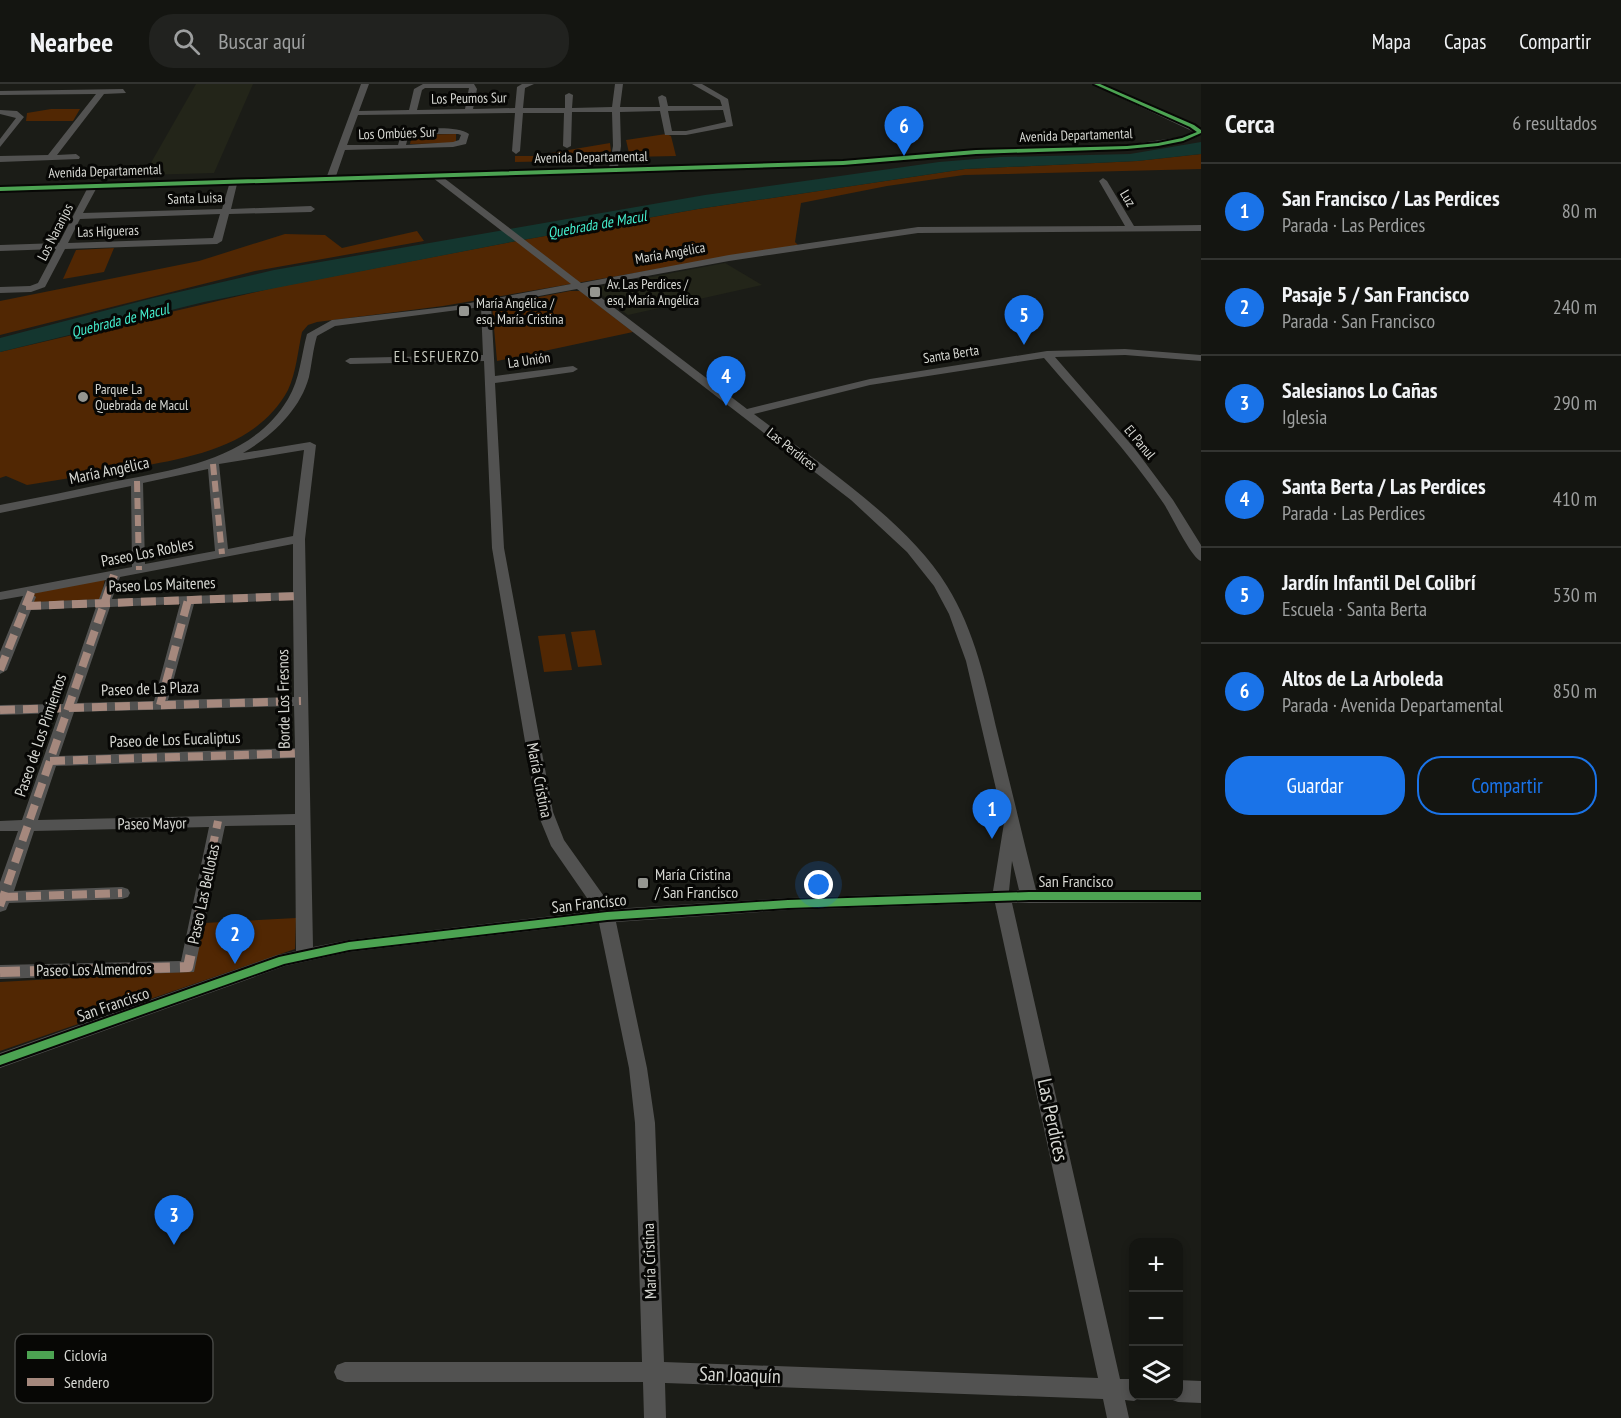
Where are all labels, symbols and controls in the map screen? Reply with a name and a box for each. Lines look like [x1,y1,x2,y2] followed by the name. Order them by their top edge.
[149,14,569,68] search box
[30,23,113,60] text: Nearbee
[170,25,203,58] icon: search
[218,27,306,55] text: Buscar aquí
[1372,28,1411,55] text: Mapa
[1444,28,1486,55] text: Capas
[1519,28,1591,55] text: Compartir
[431,88,507,108] street label: Los Peumos Sur
[884,106,924,156] pin: 6
[1225,107,1275,140] text: Cerca
[1512,110,1597,136] text: 6 resultados
[358,123,436,143] street label: Los Ombúes Sur
[1019,124,1134,146] street label: Avenida Departamental
[534,147,649,167] street label: Avenida Departamental
[48,160,163,182] street label: Avenida Departamental
[1282,184,1500,212] text: San Francisco / Las Perdices
[1116,186,1140,210] street label: Luz
[167,188,223,208] street label: Santa Luisa
[1240,198,1249,224] text: 1
[1562,198,1597,224] text: 80 m
[33,200,77,263] street label: Los Naranjos
[546,206,649,242] water label: Quebrada de Macul
[1282,212,1425,238] text: Parada · Las Perdices
[77,221,139,241] street label: Las Higueras
[633,238,707,268] street label: María Angélica
[607,275,699,309] place label: Av. Las Perdices / esq. María Angélica
[1282,280,1469,308] text: Pasaje 5 / San Francisco
[588,285,602,299] marker: Av. Las Perdices / esq. María Angélica
[476,294,564,328] place label: María Angélica / esq. María Cristina
[1240,294,1249,320] text: 2
[1553,294,1597,320] text: 240 m
[1004,296,1044,345] pin: 5
[69,298,172,341] water label: Quebrada de Macul
[457,304,471,318] marker: María Angélica / esq. María Cristina
[1282,308,1435,334] text: Parada · San Francisco
[922,341,980,367] street label: Santa Berta
[394,347,480,366] district label: EL ESFUERZO
[507,348,551,372] street label: La Unión
[706,356,746,406] pin: 4
[1282,376,1438,404] text: Salesianos Lo Cañas
[95,380,189,414] place label: Parque La Quebrada de Macul
[76,390,90,404] marker: Parque La Quebrada de Macul
[1240,390,1249,416] text: 3
[1553,390,1597,416] text: 290 m
[1282,404,1327,430] text: Iglesia
[1120,421,1160,463] street label: El Panul
[763,424,821,474] street label: Las Perdices
[67,452,151,488] street label: María Angélica
[1282,472,1486,500] text: Santa Berta / Las Perdices
[1240,486,1249,512] text: 4
[1553,486,1597,512] text: 410 m
[1282,500,1425,526] text: Parada · Las Perdices
[99,533,195,571] street label: Paseo Los Robles
[1282,568,1476,596] text: Jardín Infantil Del Colibrí
[108,572,216,596] street label: Paseo Los Maitenes
[1240,582,1249,608] text: 5
[1553,582,1597,608] text: 530 m
[1282,596,1427,622] text: Escuela · Santa Berta
[272,649,294,749] street label: Borde Los Fresnos
[1282,664,1443,692] text: Altos de La Arboleda
[10,671,70,799] street label: Paseo de Los Pimientos
[101,676,199,700] street label: Paseo de La Plaza
[1240,678,1249,704] text: 6
[1553,678,1597,704] text: 850 m
[1282,692,1503,718] text: Parada · Avenida Departamental
[109,727,241,751] street label: Paseo de Los Eucaliptus
[523,741,557,819] street label: María Cristina
[1225,756,1405,815] button: Guardar
[1417,756,1597,815] button: Compartir
[972,790,1012,839] pin: 1
[117,812,187,834] street label: Paseo Mayor
[183,842,223,946] street label: Paseo Las Bellotas
[654,864,738,902] place label: María Cristina / San Francisco
[804,870,833,899] your location
[1039,871,1114,891] street label: San Francisco
[636,876,650,890] marker: María Cristina / San Francisco
[551,889,627,917] street label: San Francisco
[216,914,254,964] pin: 2
[36,958,152,980] street label: Paseo Los Almendros
[74,982,152,1026] street label: San Francisco
[1032,1076,1074,1164] street label: Las Perdices
[154,1196,194,1245] pin: 3
[638,1223,660,1299] street label: María Cristina
[1129,1238,1183,1400] map controls
[1129,1238,1183,1292] button: +
[1129,1292,1183,1346] button: −
[15,1334,213,1403] legend
[64,1345,107,1365] text: Ciclovía
[1129,1346,1183,1400] button: layers
[699,1361,781,1389] street label: San Joaquín
[64,1372,109,1392] text: Sendero

